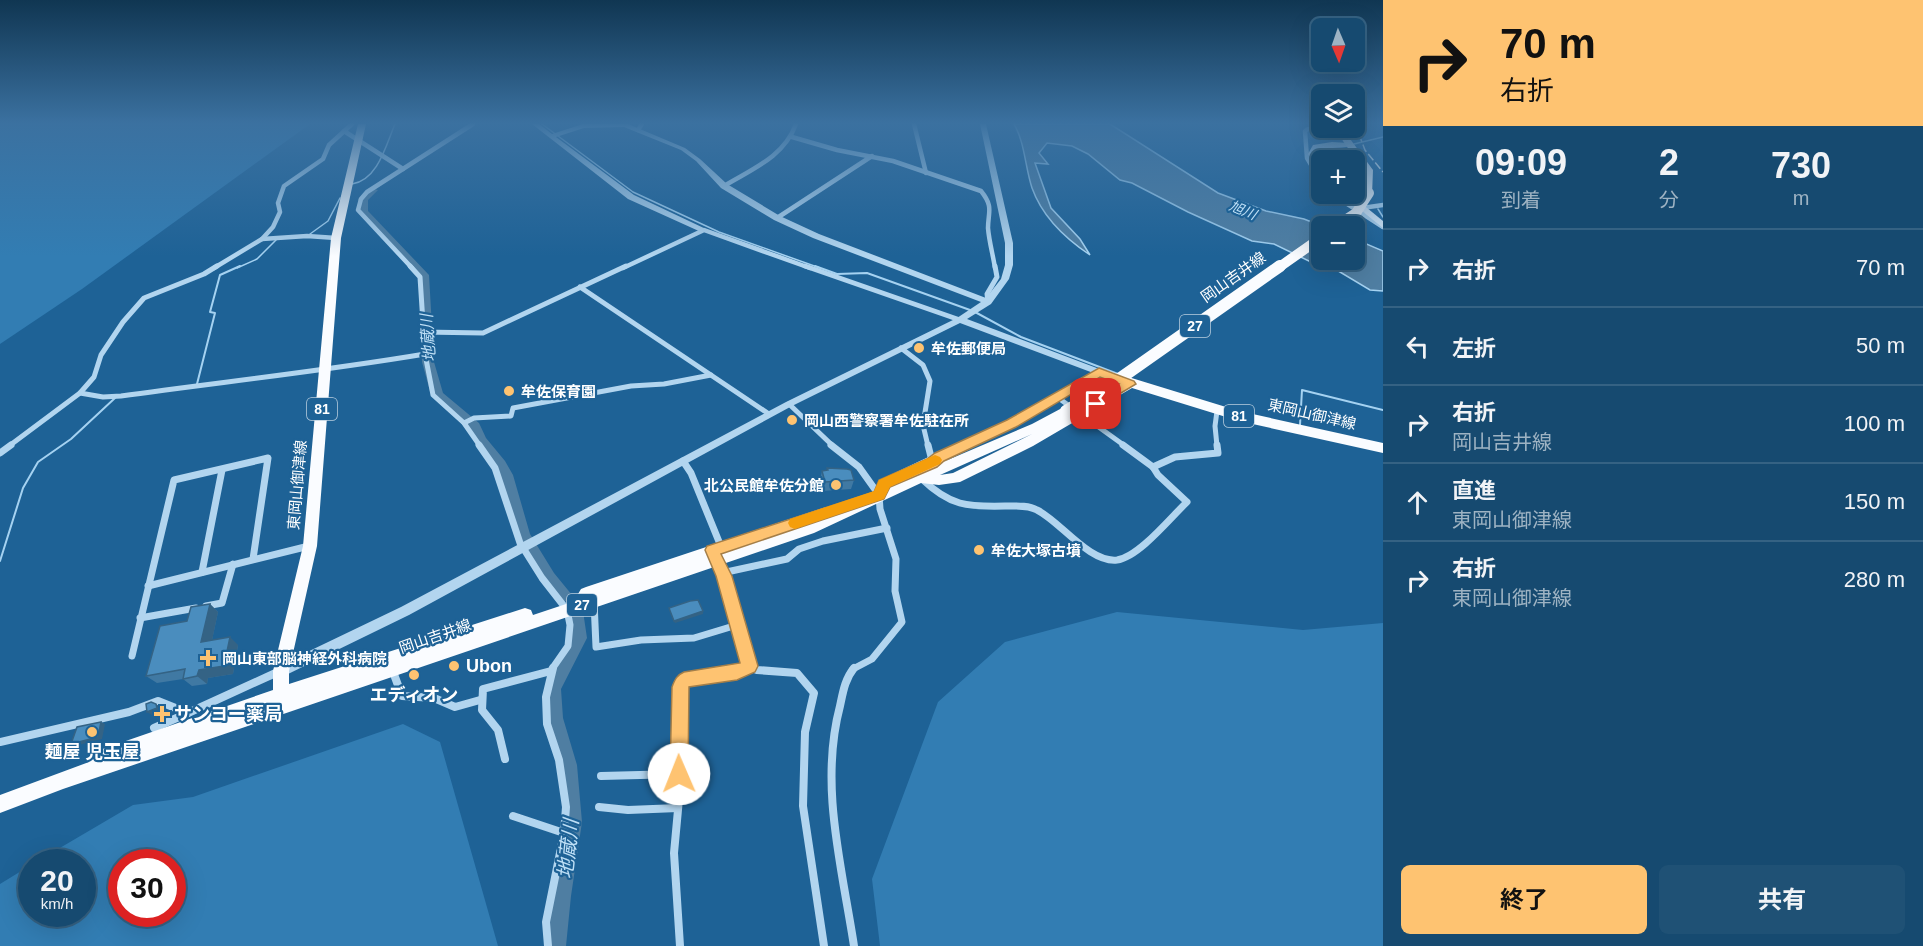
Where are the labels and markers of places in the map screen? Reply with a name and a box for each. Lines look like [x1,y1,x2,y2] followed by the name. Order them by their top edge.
[931,340,1006,357] place label: 牟佐郵便局
[912,341,926,355] marker: 牟佐郵便局
[1070,378,1121,429] pin
[521,383,596,400] place label: 牟佐保育園
[502,384,516,398] marker: 牟佐保育園
[804,412,969,429] place label: 岡山西警察署牟佐駐在所
[785,413,799,427] marker: 岡山西警察署牟佐駐在所
[704,477,824,494] place label: 北公民館牟佐分館
[829,478,843,492] marker: 北公民館牟佐分館
[991,542,1081,559] place label: 牟佐大塚古墳
[972,543,986,557] marker: 牟佐大塚古墳
[199,649,217,667] marker: 岡山東部脳神経外科病院
[222,650,387,667] place label: 岡山東部脳神経外科病院
[466,656,512,676] place label: Ubon
[447,659,461,673] marker: Ubon
[407,668,421,682] marker: エディオン
[370,685,458,705] place label: エディオン
[174,704,282,724] place label: サンヨー薬局
[155,707,169,721] marker: サンヨー薬局
[85,725,99,739] marker: 麺屋 児玉屋
[44,742,140,762] place label: 麺屋 児玉屋

